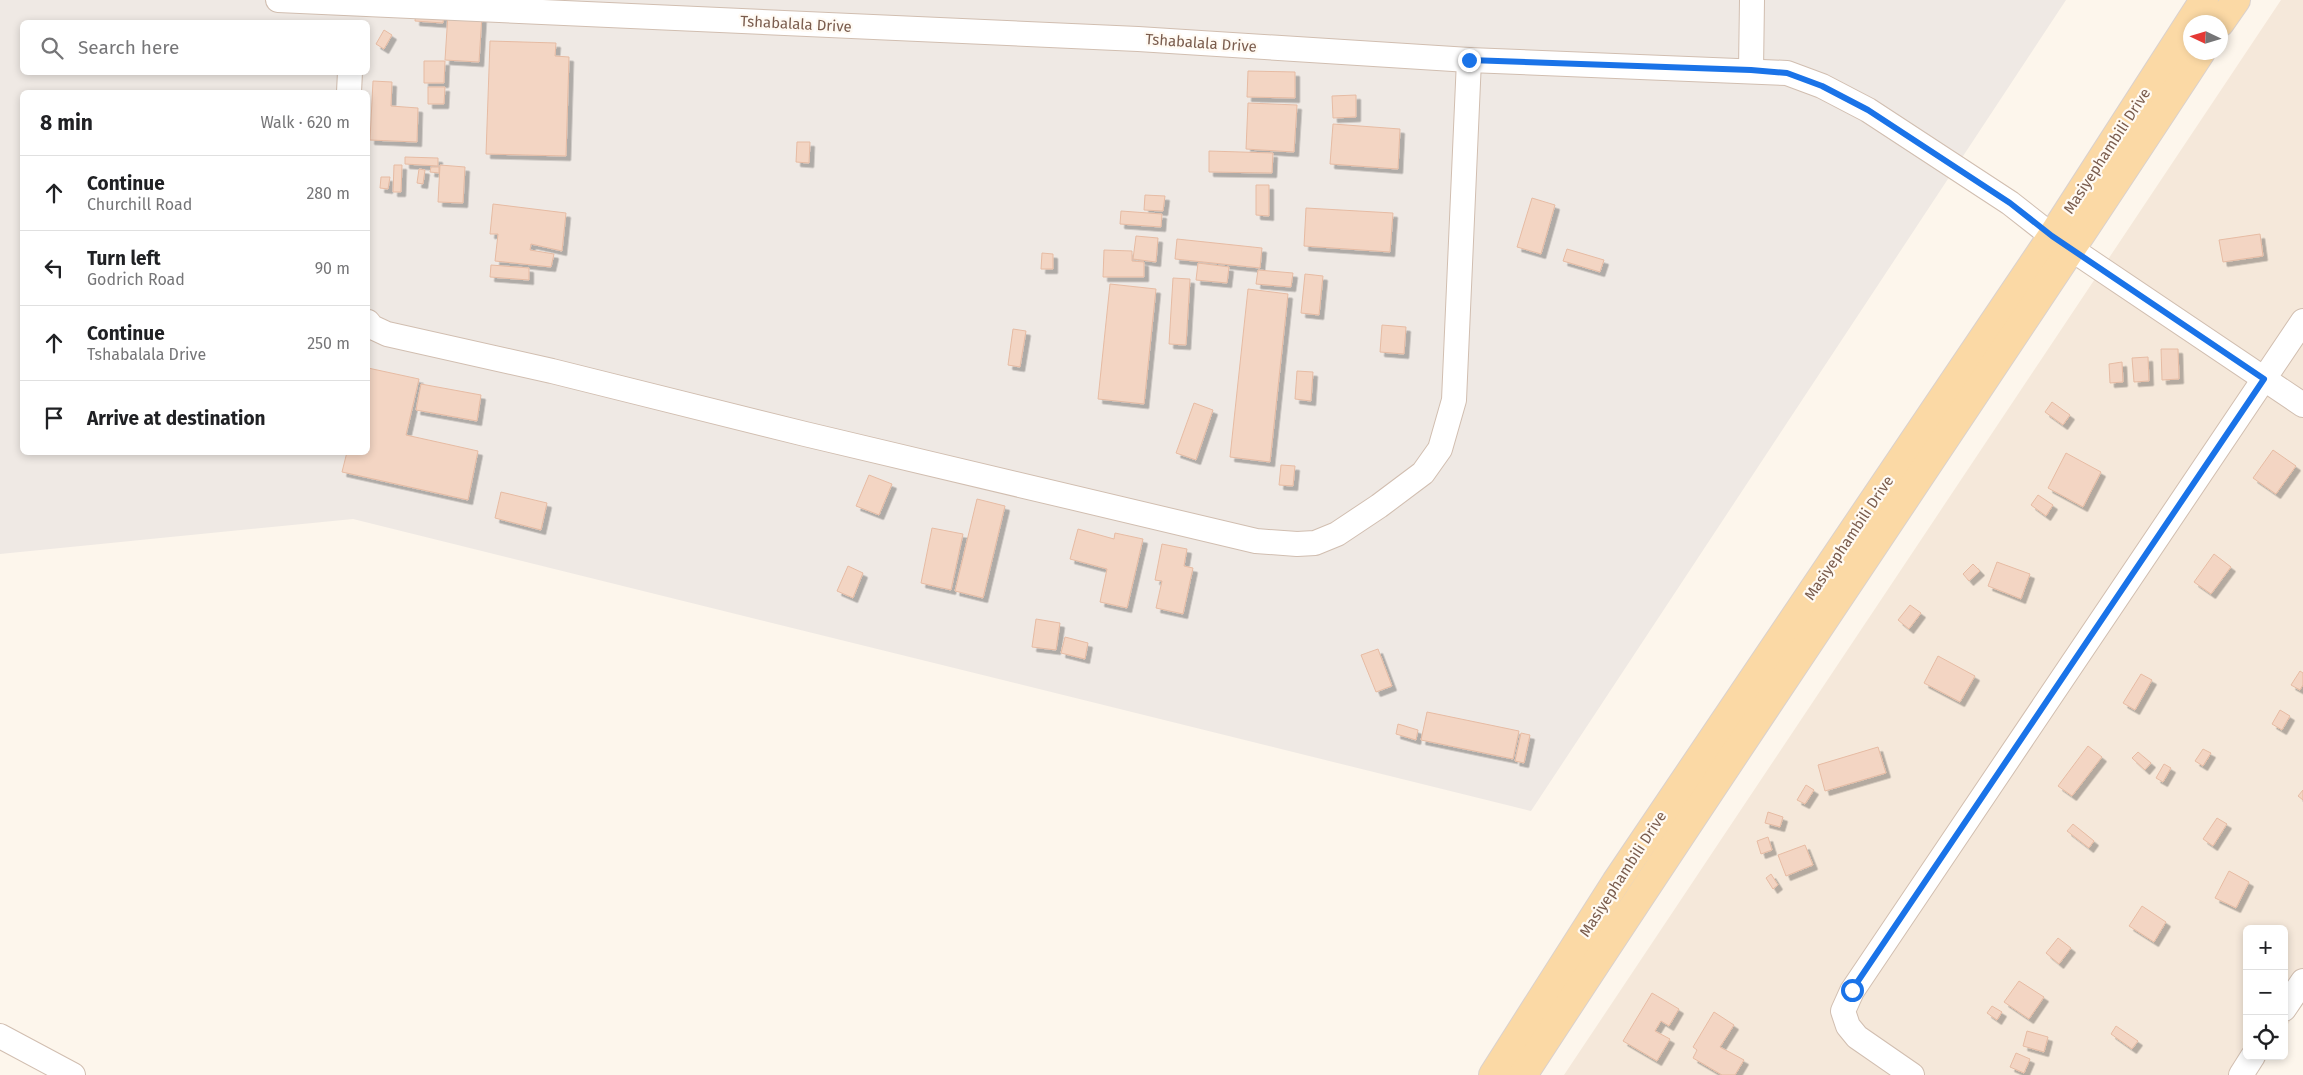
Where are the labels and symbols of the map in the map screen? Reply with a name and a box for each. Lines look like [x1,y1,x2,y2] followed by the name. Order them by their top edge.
[740,12,852,36] street label: Tshabalala Drive
[2183,15,2228,60] north arrow
[1145,30,1257,56] street label: Tshabalala Drive
[1458,49,1481,72] route end
[2060,85,2154,217] street label: Masiyephambili Drive
[1801,472,1897,604] street label: Masiyephambili Drive
[1576,808,1670,940] street label: Masiyephambili Drive
[1841,979,1864,1002] route start

